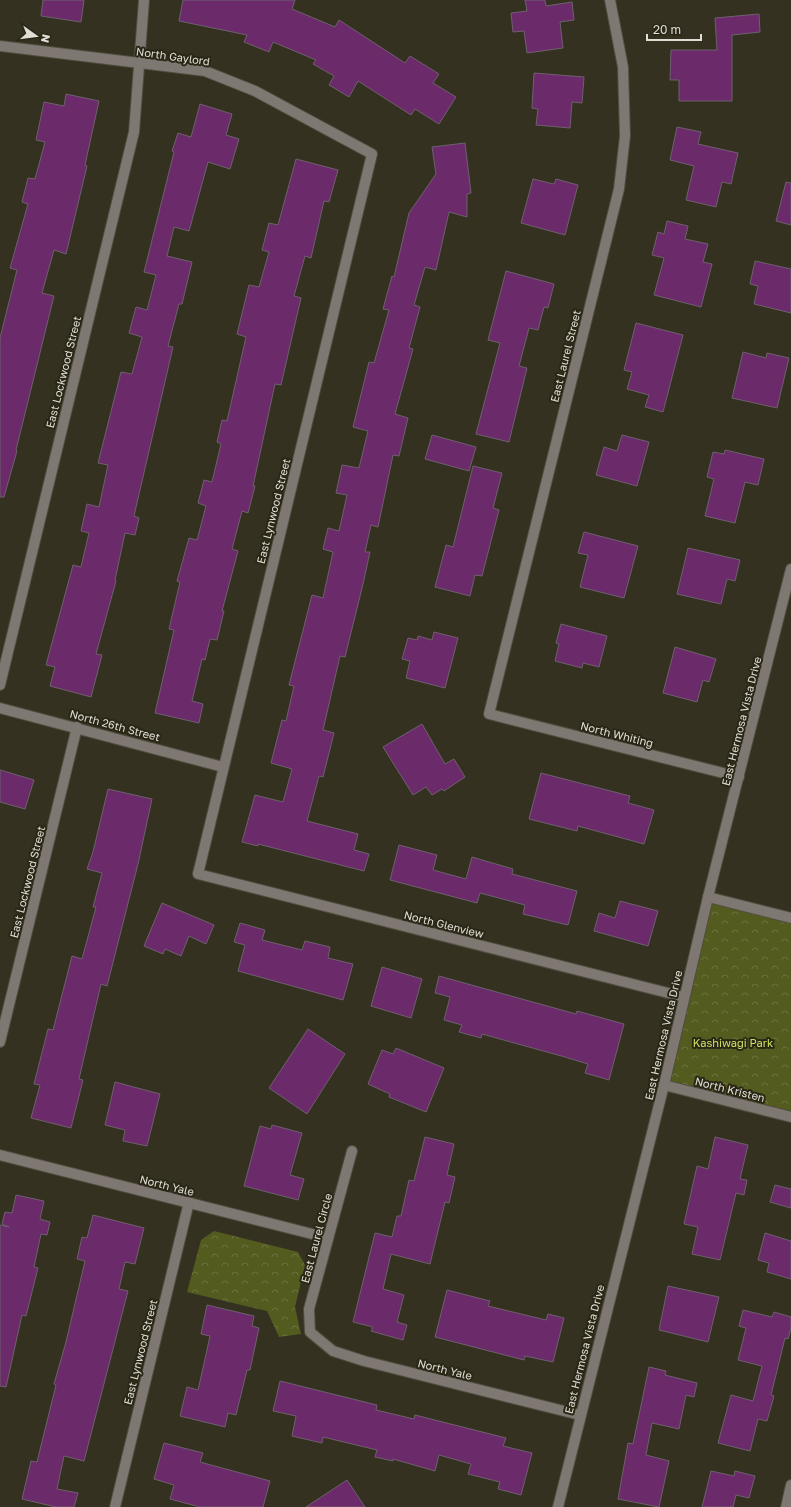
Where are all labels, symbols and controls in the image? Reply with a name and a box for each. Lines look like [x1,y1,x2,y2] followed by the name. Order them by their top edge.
[16,16,56,56] north arrow
[647,16,701,42] scale bar
[653,22,681,37] text: 20 m
[39,33,54,44] text: N
[135,44,211,68] street label: North Gaylord
[547,309,583,403] street label: East Laurel Street
[43,315,83,429] street label: East Lockwood Street
[254,457,292,565] street label: East Lynwood Street
[719,655,763,787] street label: East Hermosa Vista Drive
[68,707,162,743] street label: North 26th Street
[579,719,655,749] street label: North Whiting
[7,825,47,939] street label: East Lockwood Street
[403,908,485,940] street label: North Glenview
[642,969,684,1101] street label: East Hermosa Vista Drive
[693,1036,773,1049] park label: Kashiwagi Park
[694,1074,766,1104] street label: North Kristen
[138,1172,196,1198] street label: North Yale
[298,1192,334,1284] street label: East Laurel Circle
[562,1283,606,1415] street label: East Hermosa Vista Drive
[121,1298,159,1406] street label: East Lynwood Street
[416,1356,474,1382] street label: North Yale

